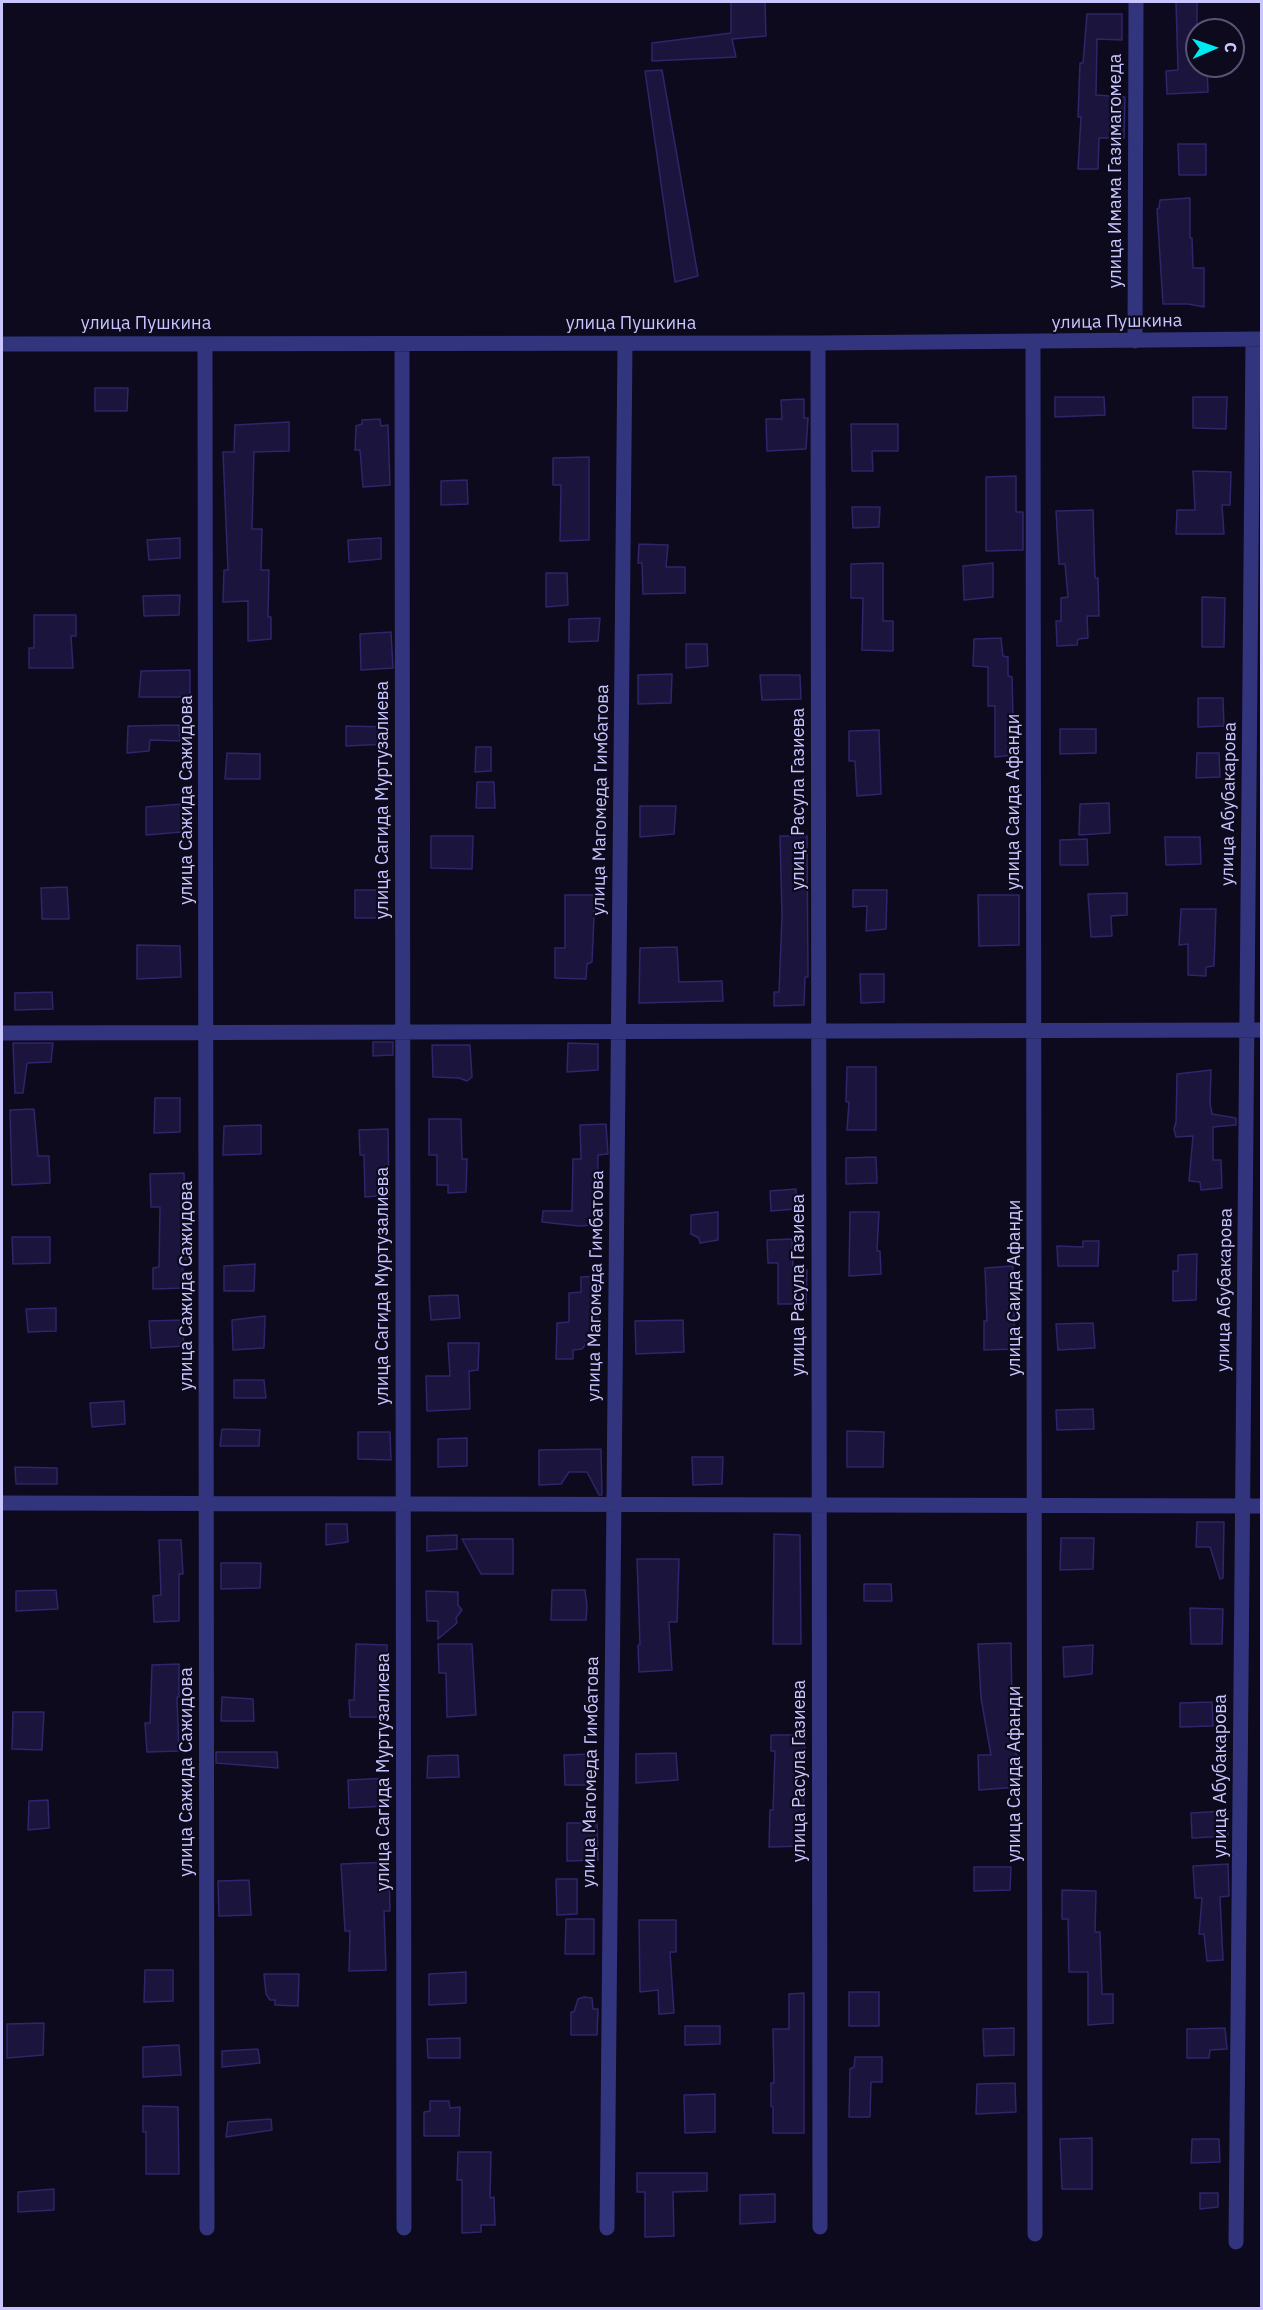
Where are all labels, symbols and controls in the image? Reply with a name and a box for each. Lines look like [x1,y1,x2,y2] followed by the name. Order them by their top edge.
[1185,18,1245,78] north arrow
[1221,42,1241,53] text: С
[1105,54,1127,288] street label: улица Имама Газимагомеда
[1052,310,1182,334] street label: улица Пушкина
[81,313,211,335] street label: улица Пушкина
[566,313,696,335] street label: улица Пушкина
[372,681,394,919] street label: улица Сагида Муртузалиева
[588,684,614,916] street label: улица Магомеда Гимбатова
[176,695,198,905] street label: улица Сажида Сажидова
[788,708,810,890] street label: улица Расула Газиева
[1003,714,1025,890] street label: улица Саида Афанди
[1217,722,1241,886] street label: улица Абубакарова
[372,1167,394,1405] street label: улица Сагида Муртузалиева
[583,1170,609,1402] street label: улица Магомеда Гимбатова
[176,1181,198,1391] street label: улица Сажида Сажидова
[788,1194,810,1376] street label: улица Расула Газиева
[1004,1200,1026,1376] street label: улица Саида Афанди
[1213,1208,1237,1372] street label: улица Абубакарова
[373,1653,395,1891] street label: улица Сагида Муртузалиева
[578,1656,604,1888] street label: улица Магомеда Гимбатова
[176,1667,198,1877] street label: улица Сажида Сажидова
[789,1680,811,1862] street label: улица Расула Газиева
[1004,1686,1026,1862] street label: улица Саида Афанди
[1210,1694,1232,1858] street label: улица Абубакарова

